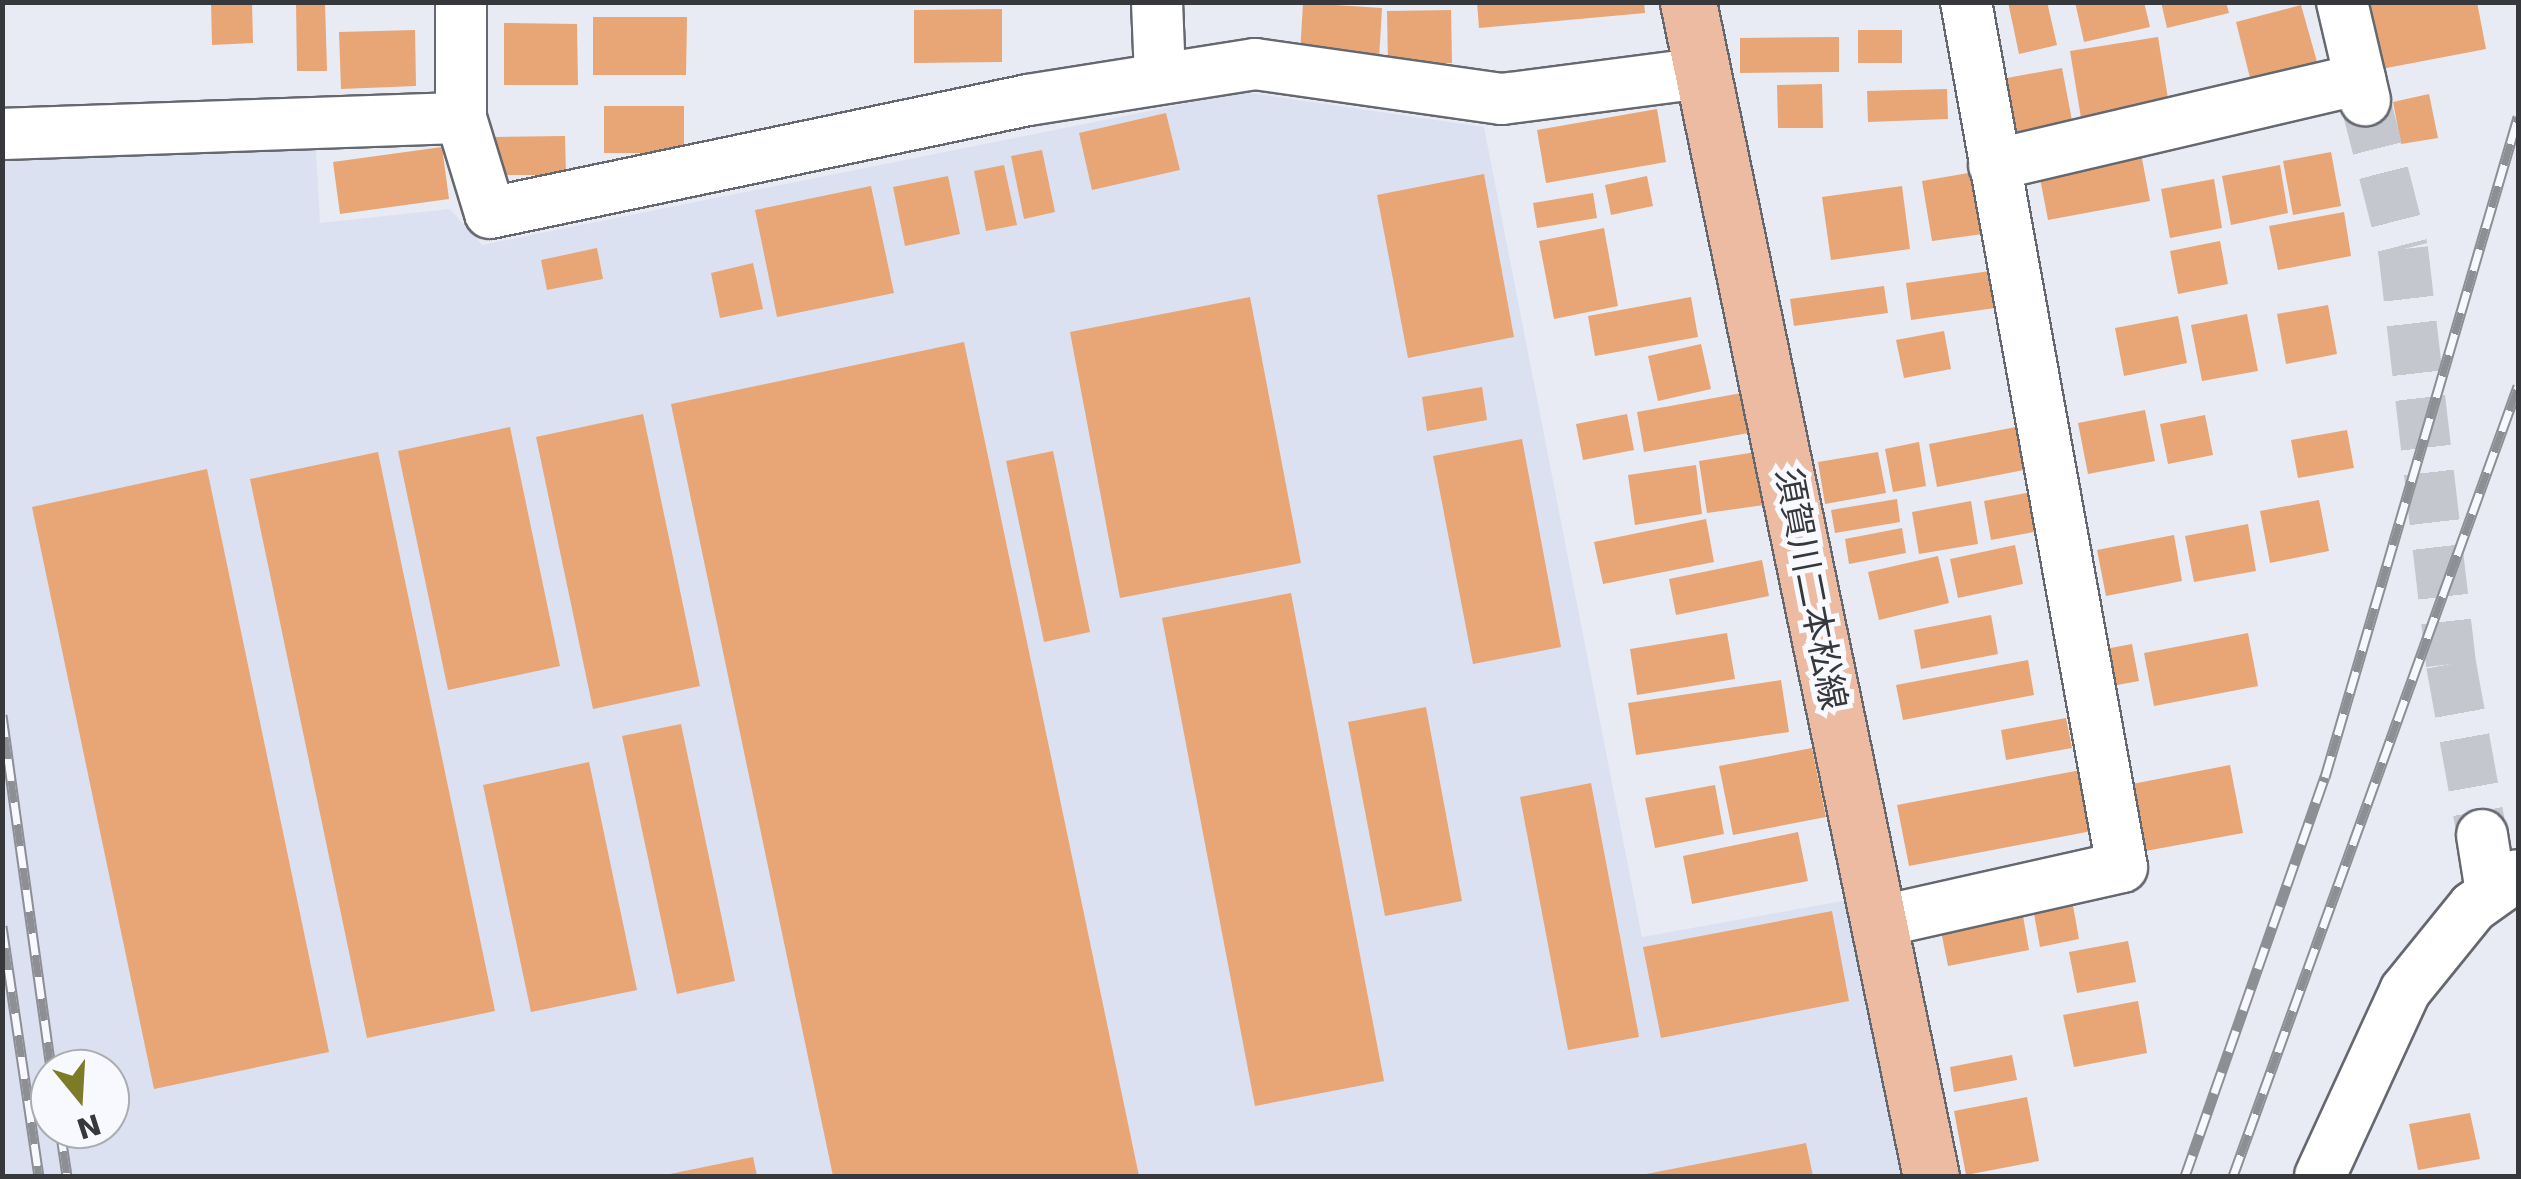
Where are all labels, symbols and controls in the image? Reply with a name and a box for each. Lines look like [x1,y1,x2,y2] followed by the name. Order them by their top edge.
[1767,465,1855,713] street label: 須賀川二本松線
[30,1049,130,1149] north arrow
[73,1107,105,1145] text: N

